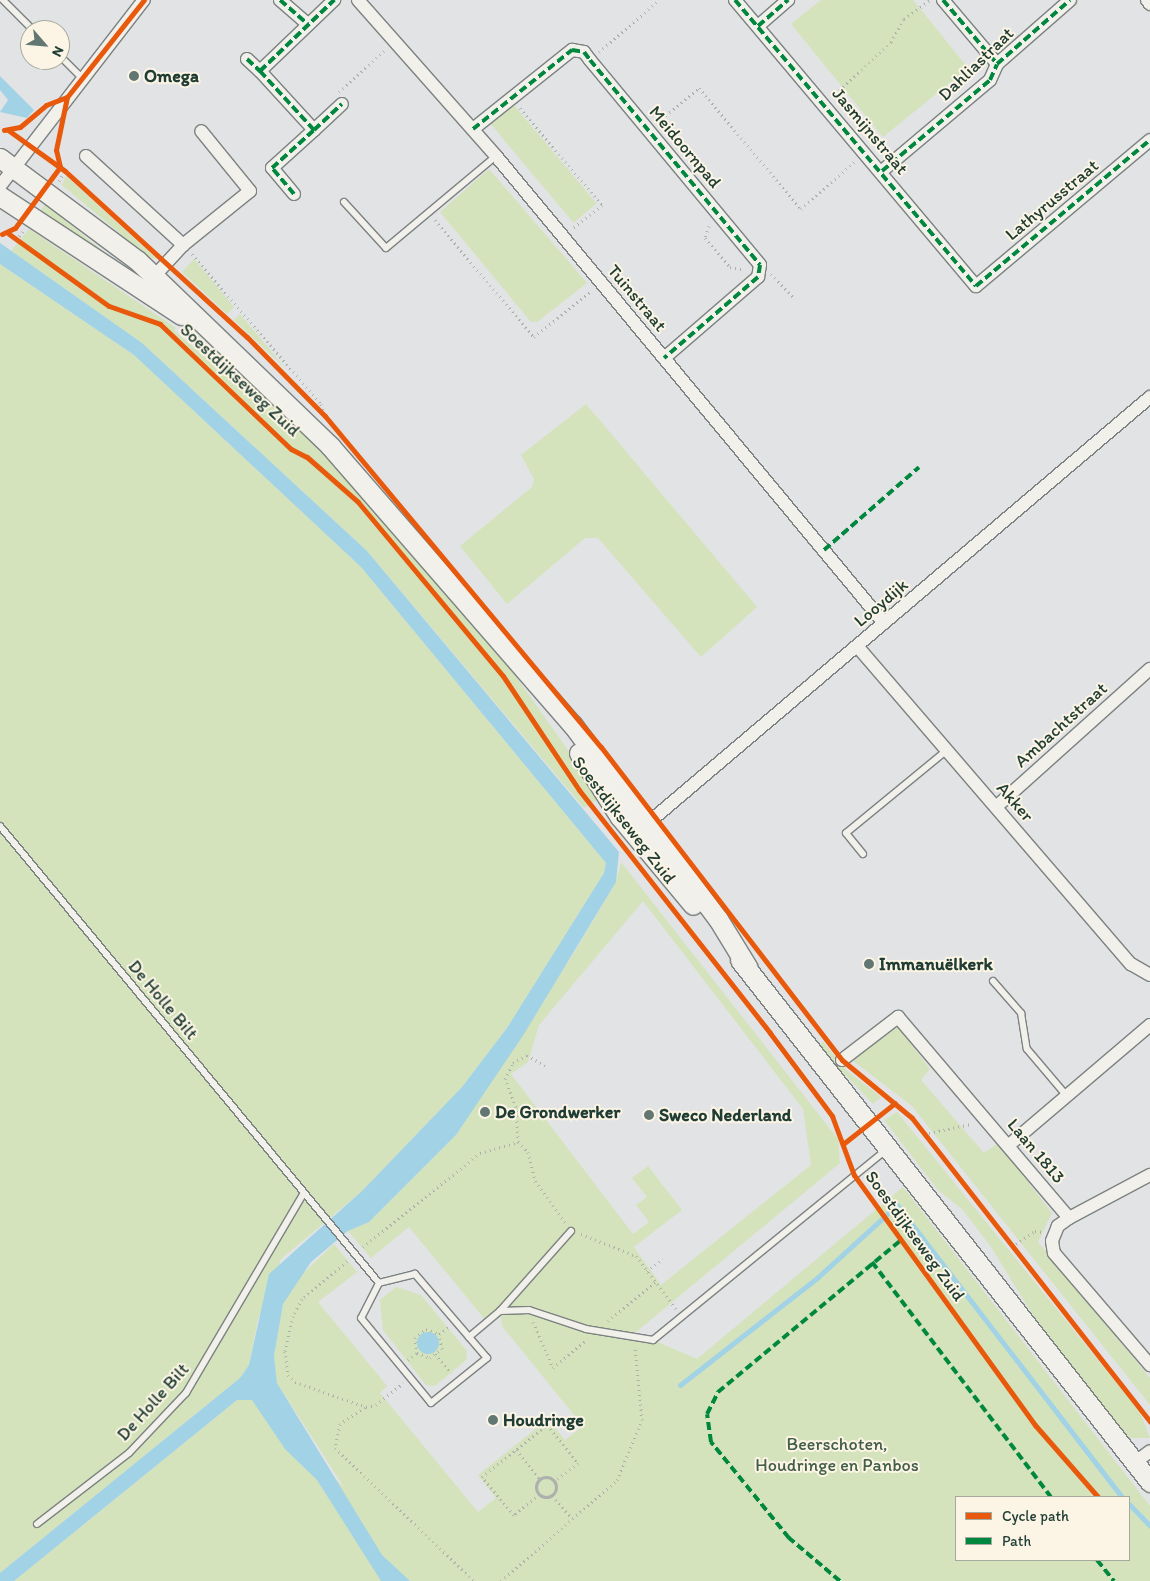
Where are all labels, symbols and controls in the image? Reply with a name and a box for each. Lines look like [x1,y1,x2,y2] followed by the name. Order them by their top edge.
[20,20,70,70] north arrow
[934,23,1018,105] street label: Dahliastraat
[48,44,68,60] text: N
[144,65,199,87] place label: Omega
[128,70,140,82] marker: Omega
[827,83,913,179] street label: Jasmijnstraat
[644,102,726,192] street label: Meidoornpad
[1001,155,1103,245] street label: Lathyrusstraat
[603,260,671,336] street label: Tuinstraat
[176,319,304,441] street label: Soestdijkseweg Zuid
[850,574,912,632] street label: Looydijk
[1010,678,1112,772] street label: Ambachtstraat
[567,752,681,888] street label: Soestdijkseweg Zuid
[992,778,1038,826] street label: Akker
[879,953,993,975] place label: Immanuëlkerk
[124,956,202,1044] street label: De Holle Bilt
[863,958,875,970] marker: Immanuëlkerk
[495,1101,620,1123] place label: De Grondwerker
[659,1104,792,1126] place label: Sweco Nederland
[479,1106,491,1118] marker: De Grondwerker
[643,1109,655,1121] marker: Sweco Nederland
[1003,1114,1069,1188] street label: Laan 1813
[860,1167,970,1305] street label: Soestdijkseweg Zuid
[112,1359,194,1445] street label: De Holle Bilt
[503,1409,584,1431] place label: Houdringe
[487,1414,499,1426] marker: Houdringe
[755,1434,919,1476] park label: Beerschoten, Houdringe en Panbos
[955,1496,1130,1561] legend
[1002,1507,1069,1525] text: Cycle path
[1002,1532,1031,1550] text: Path

